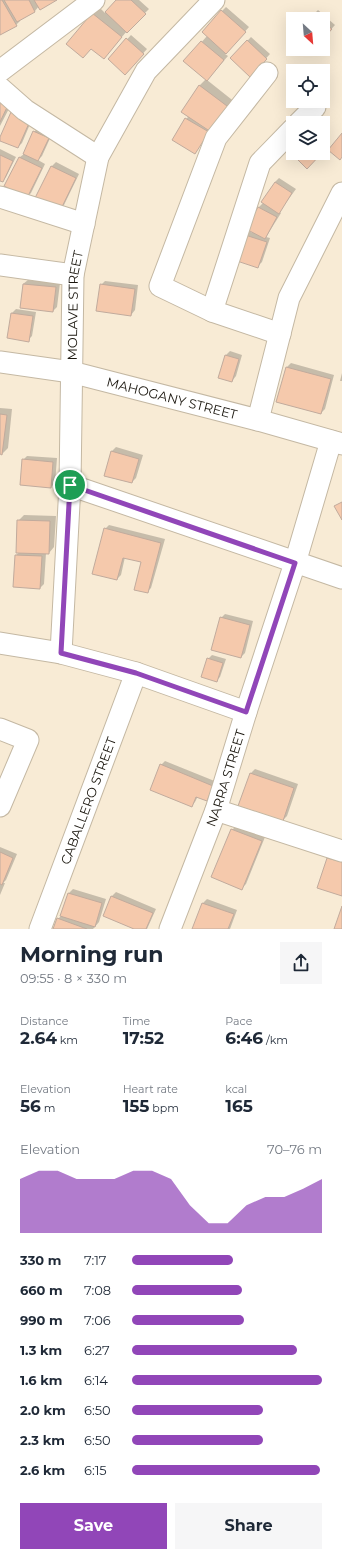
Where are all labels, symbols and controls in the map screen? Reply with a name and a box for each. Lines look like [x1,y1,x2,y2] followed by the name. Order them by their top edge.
[286,12,330,56] north arrow
[286,12,330,160] map controls
[286,64,330,108] button: locate
[286,116,330,160] button: layers
[64,248,86,361] street label: MOLAVE STREET
[105,373,240,423] street label: MAHOGANY STREET
[53,468,87,502] pin
[59,474,81,496] icon: arrive
[202,727,248,829] street label: NARRA STREET
[57,734,119,867] street label: CABALLERO STREET
[20,941,163,968] text: Morning run
[280,942,322,984] button: share
[20,970,127,986] text: 09:55 · 8 × 330 m
[20,1014,68,1028] text: Distance
[123,1014,150,1028] text: Time
[225,1014,252,1028] text: Pace
[20,1028,57,1048] text: 2.64
[123,1028,164,1048] text: 17:52
[225,1028,263,1048] text: 6:46
[57,1033,78,1047] text: km
[263,1033,288,1047] text: /km
[20,1082,71,1096] text: Elevation
[123,1082,178,1096] text: Heart rate
[225,1082,247,1096] text: kcal
[20,1096,41,1116] text: 56
[123,1096,149,1116] text: 155
[225,1096,253,1116] text: 165
[41,1101,56,1115] text: m
[149,1101,179,1115] text: bpm
[20,1141,80,1157] text: Elevation
[267,1141,322,1157] text: 70–76 m
[20,1252,61,1268] text: 330 m
[84,1252,107,1268] text: 7:17
[20,1282,63,1298] text: 660 m
[84,1282,111,1298] text: 7:08
[20,1312,63,1328] text: 990 m
[84,1312,111,1328] text: 7:06
[20,1342,62,1358] text: 1.3 km
[84,1342,110,1358] text: 6:27
[20,1372,62,1388] text: 1.6 km
[84,1372,108,1388] text: 6:14
[20,1402,66,1418] text: 2.0 km
[84,1402,111,1418] text: 6:50
[20,1432,65,1448] text: 2.3 km
[84,1432,111,1448] text: 6:50
[20,1462,65,1478] text: 2.6 km
[84,1462,107,1478] text: 6:15
[20,1503,167,1549] button: Save
[175,1503,322,1549] button: Share

